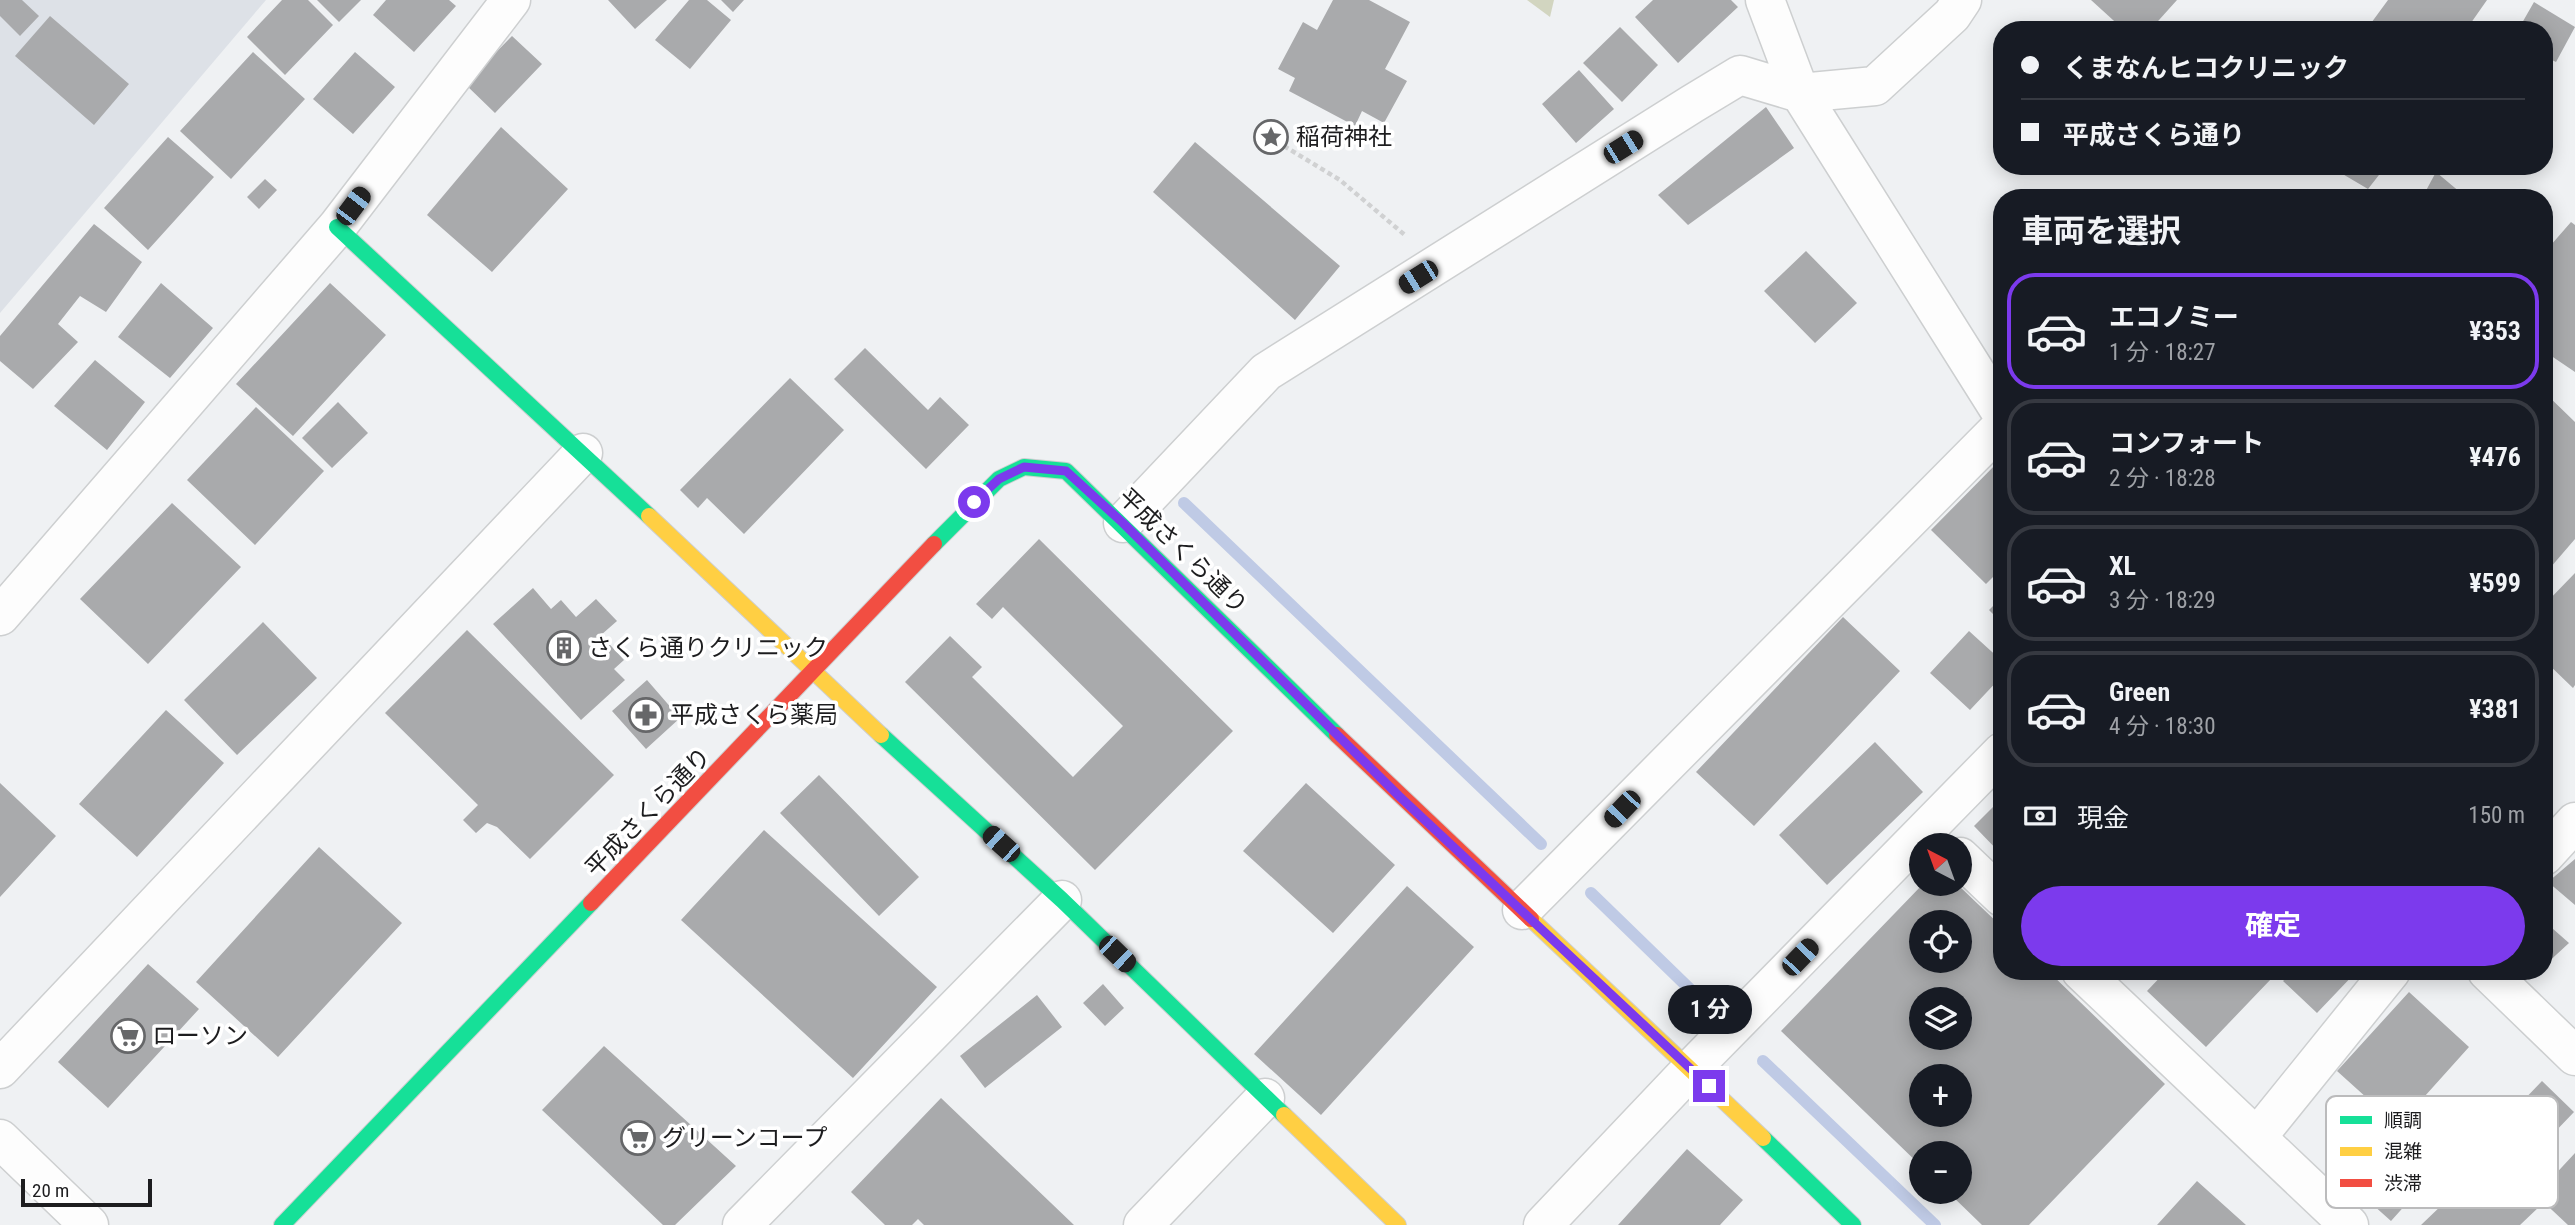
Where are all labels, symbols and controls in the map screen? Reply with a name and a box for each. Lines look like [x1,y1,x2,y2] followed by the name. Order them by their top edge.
[2063,53,2349,83] text: くまなんヒコクリニック
[1252,118,1290,156] place icon: 稲荷神社
[2063,120,2245,150] text: 平成さくら通り
[1296,123,1392,151] place label: 稲荷神社
[1600,127,1647,167] car
[332,183,375,229] car
[2021,212,2181,250] text: 車両を選択
[1395,257,1442,297] car
[2025,300,2088,363] icon: car
[2109,302,2239,332] text: エコノミー
[2469,316,2521,346] text: ¥353
[2109,339,2216,366] text: 1 分 · 18:27
[2025,426,2088,489] icon: car
[2109,428,2264,458] text: コンフォート
[2469,442,2521,472] text: ¥476
[2109,465,2216,492] text: 2 分 · 18:28
[1113,483,1253,619] street label: 平成さくら通り
[958,486,990,518] route start
[2109,551,2136,581] text: XL
[2025,552,2088,615] icon: car
[2469,568,2521,598] text: ¥599
[2109,587,2216,614] text: 3 分 · 18:29
[545,629,583,667] building icon: さくら通りクリニック
[588,634,828,662] place label: さくら通りクリニック
[2109,677,2170,707] text: Green
[2025,678,2088,741] icon: car
[2469,694,2521,724] text: ¥381
[627,696,665,734] pharmacy icon: 平成さくら薬局
[670,701,838,729] place label: 平成さくら薬局
[2109,713,2216,740] text: 4 分 · 18:30
[580,742,716,882] street label: 平成さくら通り
[1600,787,1645,831] car
[2021,797,2059,835] icon: cash
[2468,802,2525,829] text: 150 m
[2077,803,2129,833] text: 現金
[979,822,1024,866] car
[1909,833,1972,896] north arrow
[1909,833,1972,1204] map controls
[2021,886,2525,966] button: 確定
[1909,910,1972,973] button: locate
[1095,932,1140,976] car
[1778,935,1823,979] car
[1667,984,1751,1034] callout: 1 分
[1909,987,1972,1050] button: layers
[1690,996,1730,1023] text: 1 分
[109,1017,147,1055] supermarket icon: ローソン
[152,1022,248,1050] place label: ローソン
[1909,1064,1972,1127] button: +
[1693,1070,1725,1102] route end
[2326,1096,2558,1208] legend
[2384,1109,2422,1132] text: 順調
[619,1119,657,1157] supermarket icon: グリーンコープ
[662,1124,827,1152] place label: グリーンコープ
[2384,1140,2422,1163] text: 混雑
[1909,1141,1972,1204] button: −
[2384,1172,2422,1195] text: 渋滞
[21,1176,152,1208] scale bar
[32,1179,69,1202] text: 20 m

